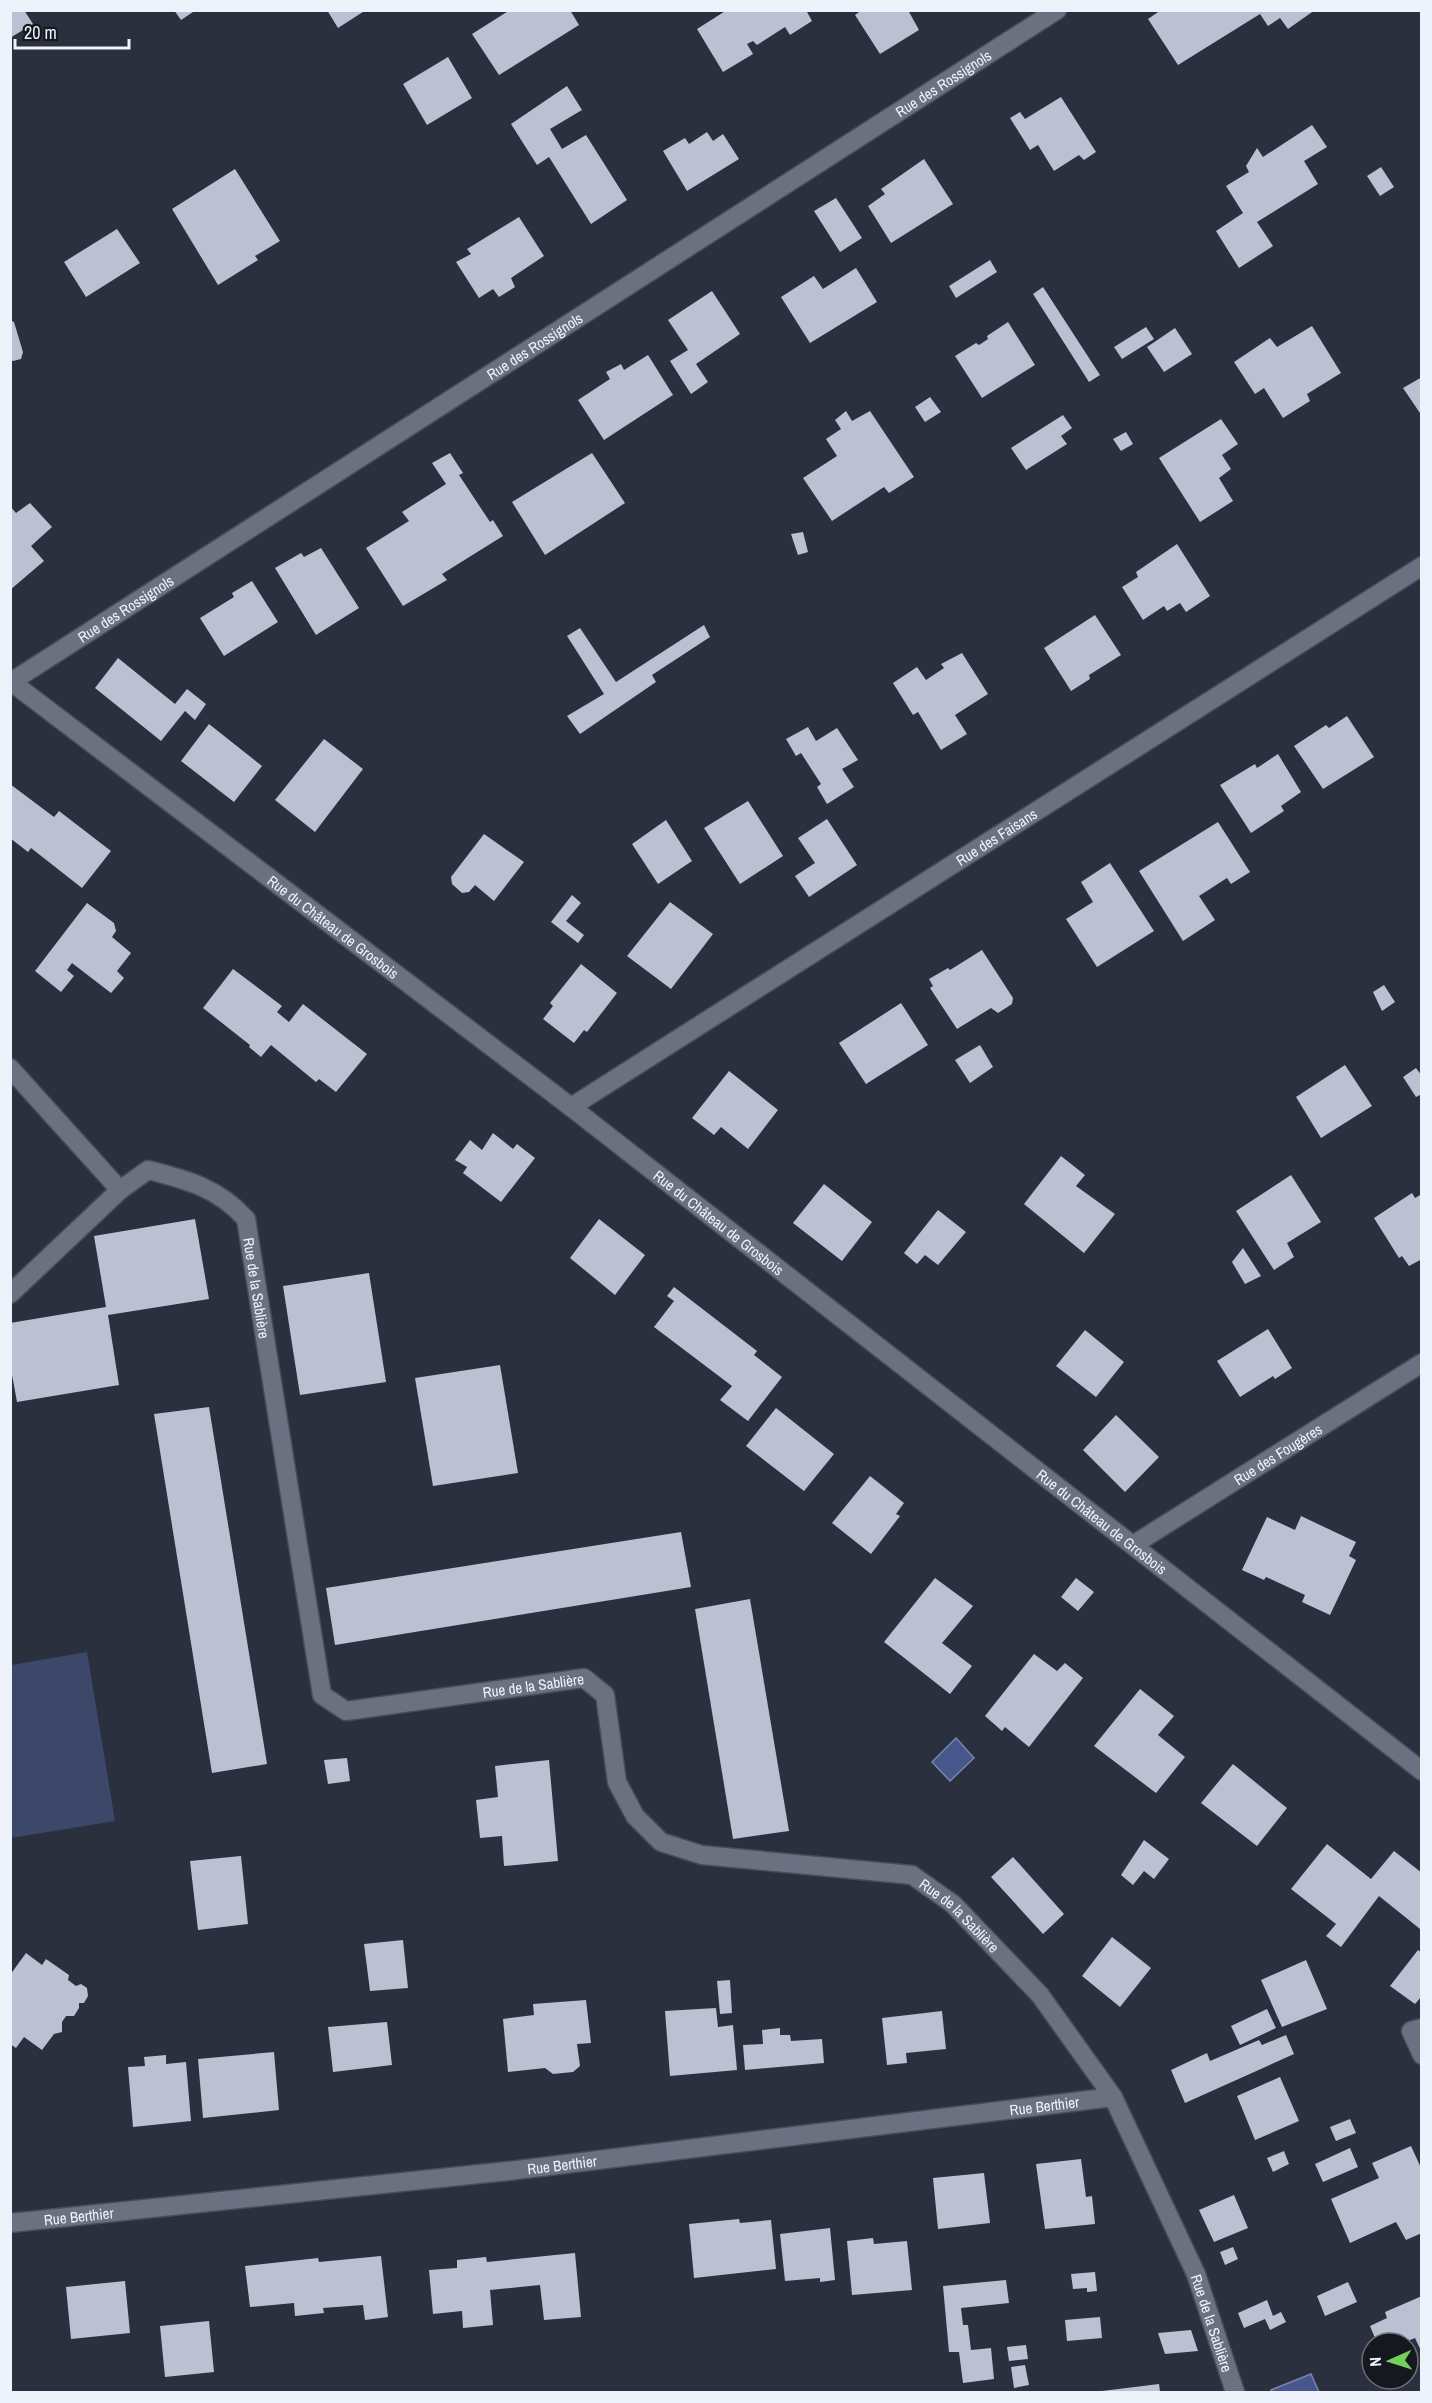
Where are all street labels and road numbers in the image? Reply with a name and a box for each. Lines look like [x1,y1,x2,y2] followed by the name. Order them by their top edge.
[891,45,995,122] street label: Rue des Rossignols
[482,307,586,384] street label: Rue des Rossignols
[73,570,177,647] street label: Rue des Rossignols
[952,803,1041,870] street label: Rue des Faisans
[263,870,403,983] street label: Rue du Château de Grosbois
[649,1165,788,1280] street label: Rue du Château de Grosbois
[239,1236,275,1340] street label: Rue de la Sablière
[1230,1418,1326,1490] street label: Rue des Fougères
[1032,1464,1172,1579] street label: Rue du Château de Grosbois
[481,1668,585,1702] street label: Rue de la Sablière
[915,1873,1004,1957] street label: Rue de la Sablière
[1008,2091,1080,2120] street label: Rue Berthier
[526,2150,598,2179] street label: Rue Berthier
[43,2202,114,2230] street label: Rue Berthier
[1186,2271,1238,2375] street label: Rue de la Sablière

